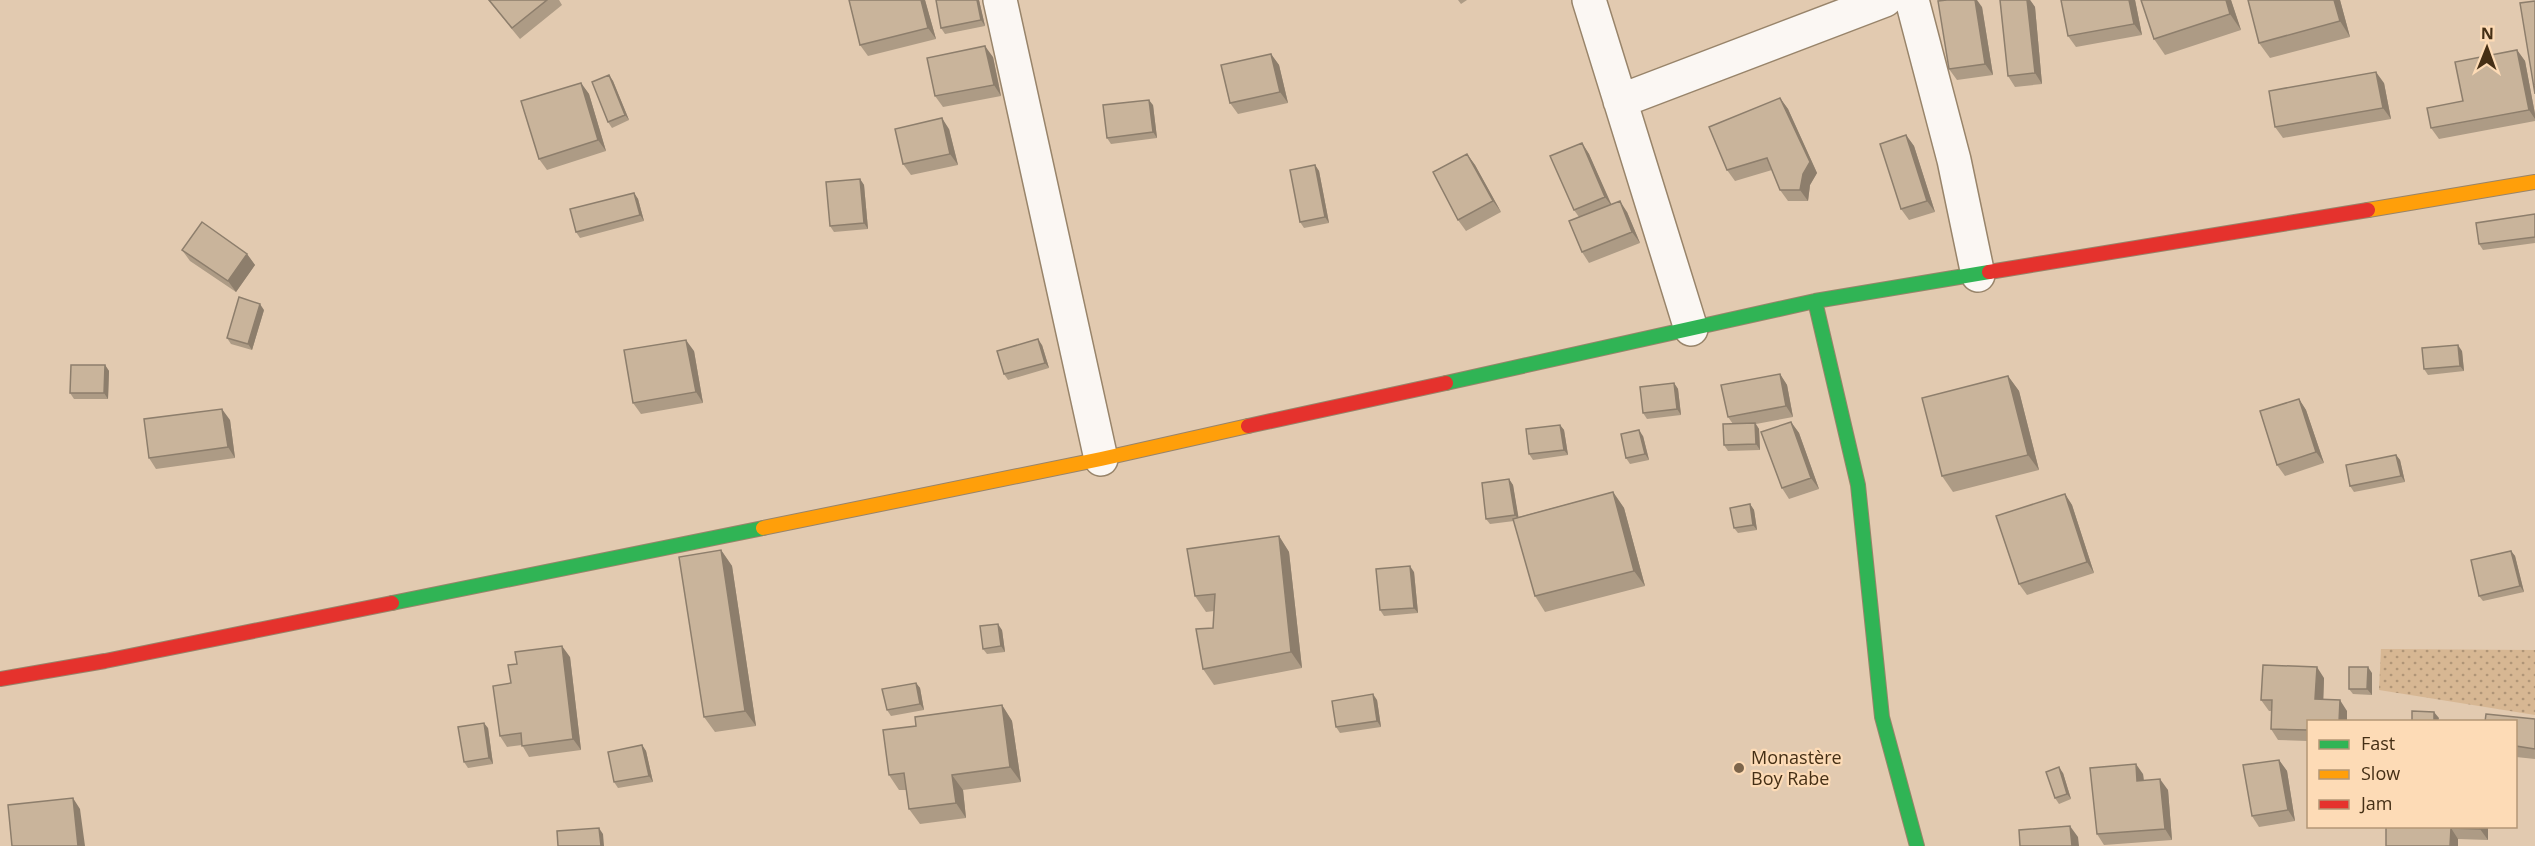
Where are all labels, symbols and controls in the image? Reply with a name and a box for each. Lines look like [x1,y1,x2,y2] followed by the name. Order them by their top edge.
[2457,18,2517,78] north arrow
[2481,22,2494,44] text: N
[2307,720,2517,828] legend
[2361,731,2395,755] text: Fast
[1751,745,1842,790] place label: Monastère Boy Rabe
[1732,761,1746,775] marker: Monastère Boy Rabe
[2361,761,2400,785] text: Slow
[2359,791,2393,815] text: Jam

